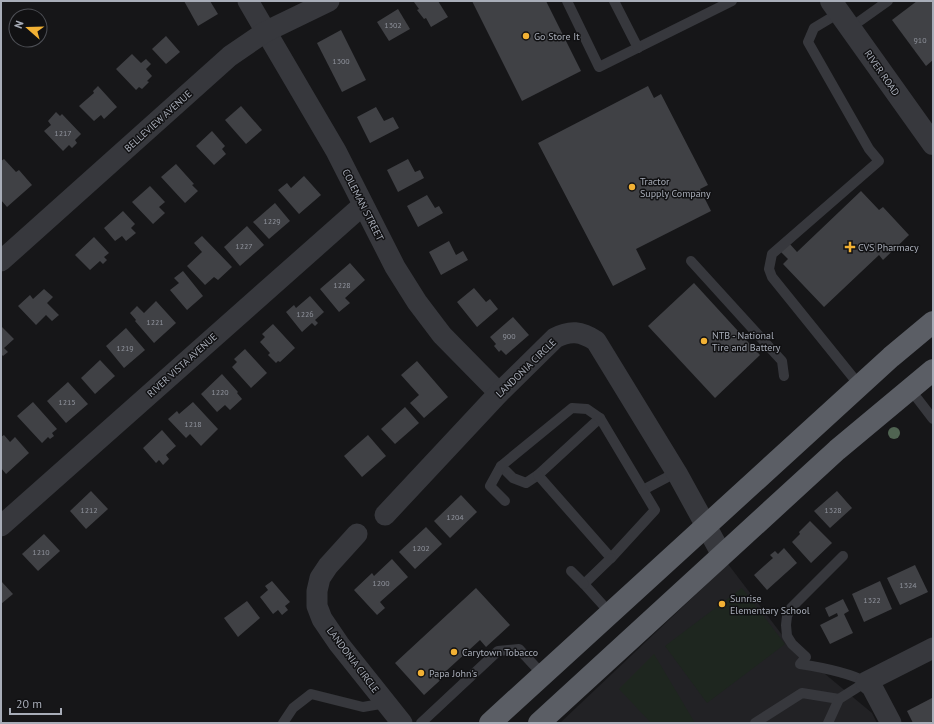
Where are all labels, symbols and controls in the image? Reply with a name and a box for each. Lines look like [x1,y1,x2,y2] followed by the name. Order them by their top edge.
[8,8,48,48] north arrow
[11,19,26,30] text: N
[384,20,402,30] house number: 1302
[534,30,580,43] place label: Go Store It
[521,31,531,41] marker: Go Store It
[913,35,927,45] house number: 910
[861,48,903,98] street label: RIVER ROAD
[332,56,350,66] house number: 1300
[122,87,194,155] street label: BELLEVIEW AVENUE
[54,128,72,138] house number: 1217
[339,167,387,244] street label: COLEMAN STREET
[640,175,711,200] place label: Tractor Supply Company
[627,182,637,192] marker: Tractor Supply Company
[263,216,281,226] house number: 1229
[235,241,253,251] house number: 1227
[858,241,919,254] place label: CVS Pharmacy
[845,242,855,252] marker: CVS Pharmacy
[333,280,351,290] house number: 1228
[296,309,314,319] house number: 1226
[146,317,164,327] house number: 1221
[712,329,781,354] place label: NTB - National Tire and Battery
[144,330,220,400] street label: RIVER VISTA AVENUE
[502,331,516,341] house number: 900
[493,336,559,400] street label: LANDONIA CIRCLE
[699,336,709,346] marker: NTB - National Tire and Battery
[116,343,134,353] house number: 1219
[211,387,229,397] house number: 1220
[58,397,76,407] house number: 1215
[184,419,202,429] house number: 1218
[80,505,98,515] house number: 1212
[824,505,842,515] house number: 1328
[446,512,464,522] house number: 1204
[412,543,430,553] house number: 1202
[32,547,50,557] house number: 1210
[372,578,390,588] house number: 1200
[899,580,917,590] house number: 1324
[730,592,810,617] place label: Sunrise Elementary School
[863,595,881,605] house number: 1322
[717,599,727,609] marker: Sunrise Elementary School
[324,624,382,696] street label: LANDONIA CIRCLE
[462,646,538,659] place label: Carytown Tobacco
[449,647,459,657] marker: Carytown Tobacco
[429,667,477,680] place label: Papa John's
[416,668,426,678] marker: Papa John's
[10,690,61,716] scale bar
[16,696,42,711] text: 20 m

